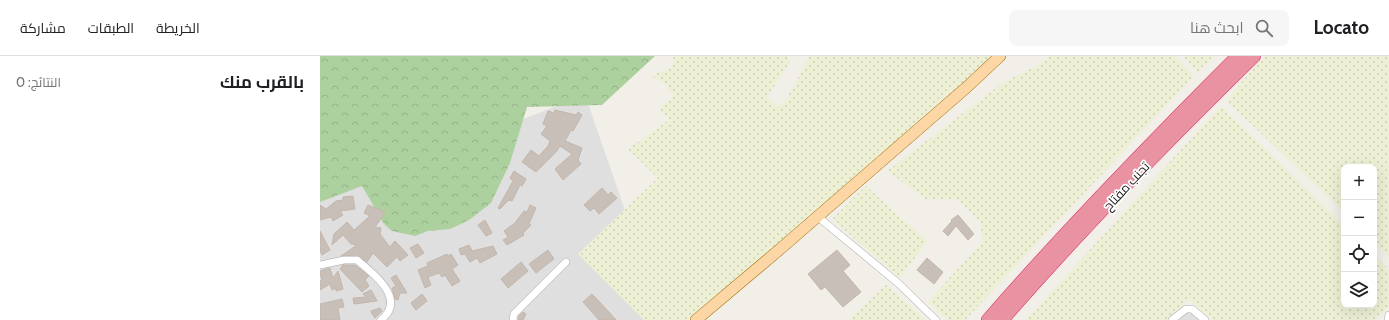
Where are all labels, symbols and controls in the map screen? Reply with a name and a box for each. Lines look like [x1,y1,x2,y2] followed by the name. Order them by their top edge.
[1009,10,1289,46] search box
[1313,16,1369,39] text: Locato
[1253,17,1275,39] icon: search
[20,19,66,37] text: مشاركة
[88,19,134,37] text: الطبقات
[156,19,200,37] text: الخريطة
[1190,19,1243,37] text: ابحث هنا
[220,72,304,92] text: بالقرب منك
[16,74,61,90] text: النتائج: 0
[1100,158,1154,214] street label: تجنب مفتاح
[1341,164,1377,308] map controls
[1341,164,1377,200] button: +
[1341,200,1377,236] button: −
[1341,236,1377,272] button: locate
[1341,272,1377,308] button: layers

